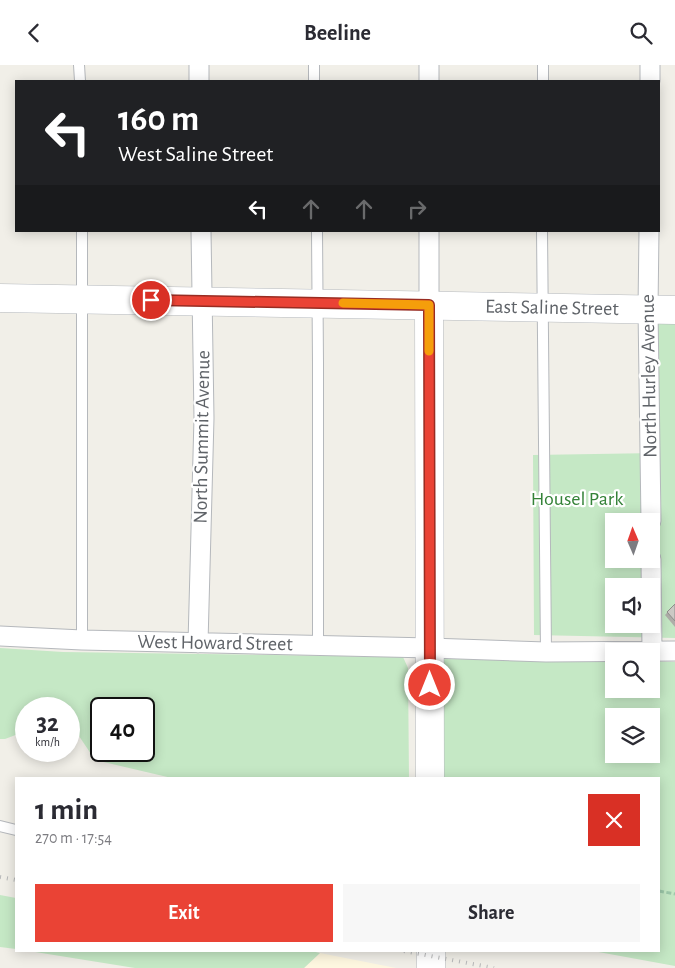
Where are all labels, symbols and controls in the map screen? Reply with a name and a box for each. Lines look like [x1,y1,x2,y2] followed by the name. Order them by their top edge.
[20,19,48,47] icon: back
[627,19,655,47] icon: search
[304,22,371,44] text: Beeline
[35,100,100,165] icon: left
[118,102,199,137] text: 160 m
[118,143,273,165] text: West Saline Street
[244,195,272,223] icon: left
[297,195,325,223] icon: ahead
[350,195,378,223] icon: ahead
[403,195,431,223] icon: right
[130,279,172,321] pin
[137,286,165,314] icon: arrive
[638,294,660,458] street label: North Hurley Avenue
[485,297,620,319] street label: East Saline Street
[190,350,214,524] street label: North Summit Avenue
[531,489,623,509] park label: Housel Park
[605,513,660,567] north arrow
[605,513,660,763] map controls
[605,578,660,633] button: sound
[137,632,294,654] street label: West Howard Street
[605,643,660,698] button: search
[403,658,455,710] position arrow
[90,697,155,762] speed limit sign: 40
[605,708,660,763] button: layers
[36,711,59,736] text: 32
[35,736,60,748] text: km/h
[588,794,640,846] button: close
[35,795,98,825] text: 1 min
[35,830,112,846] text: 270 m · 17:54
[35,884,333,942] button: Exit
[343,884,640,942] button: Share

